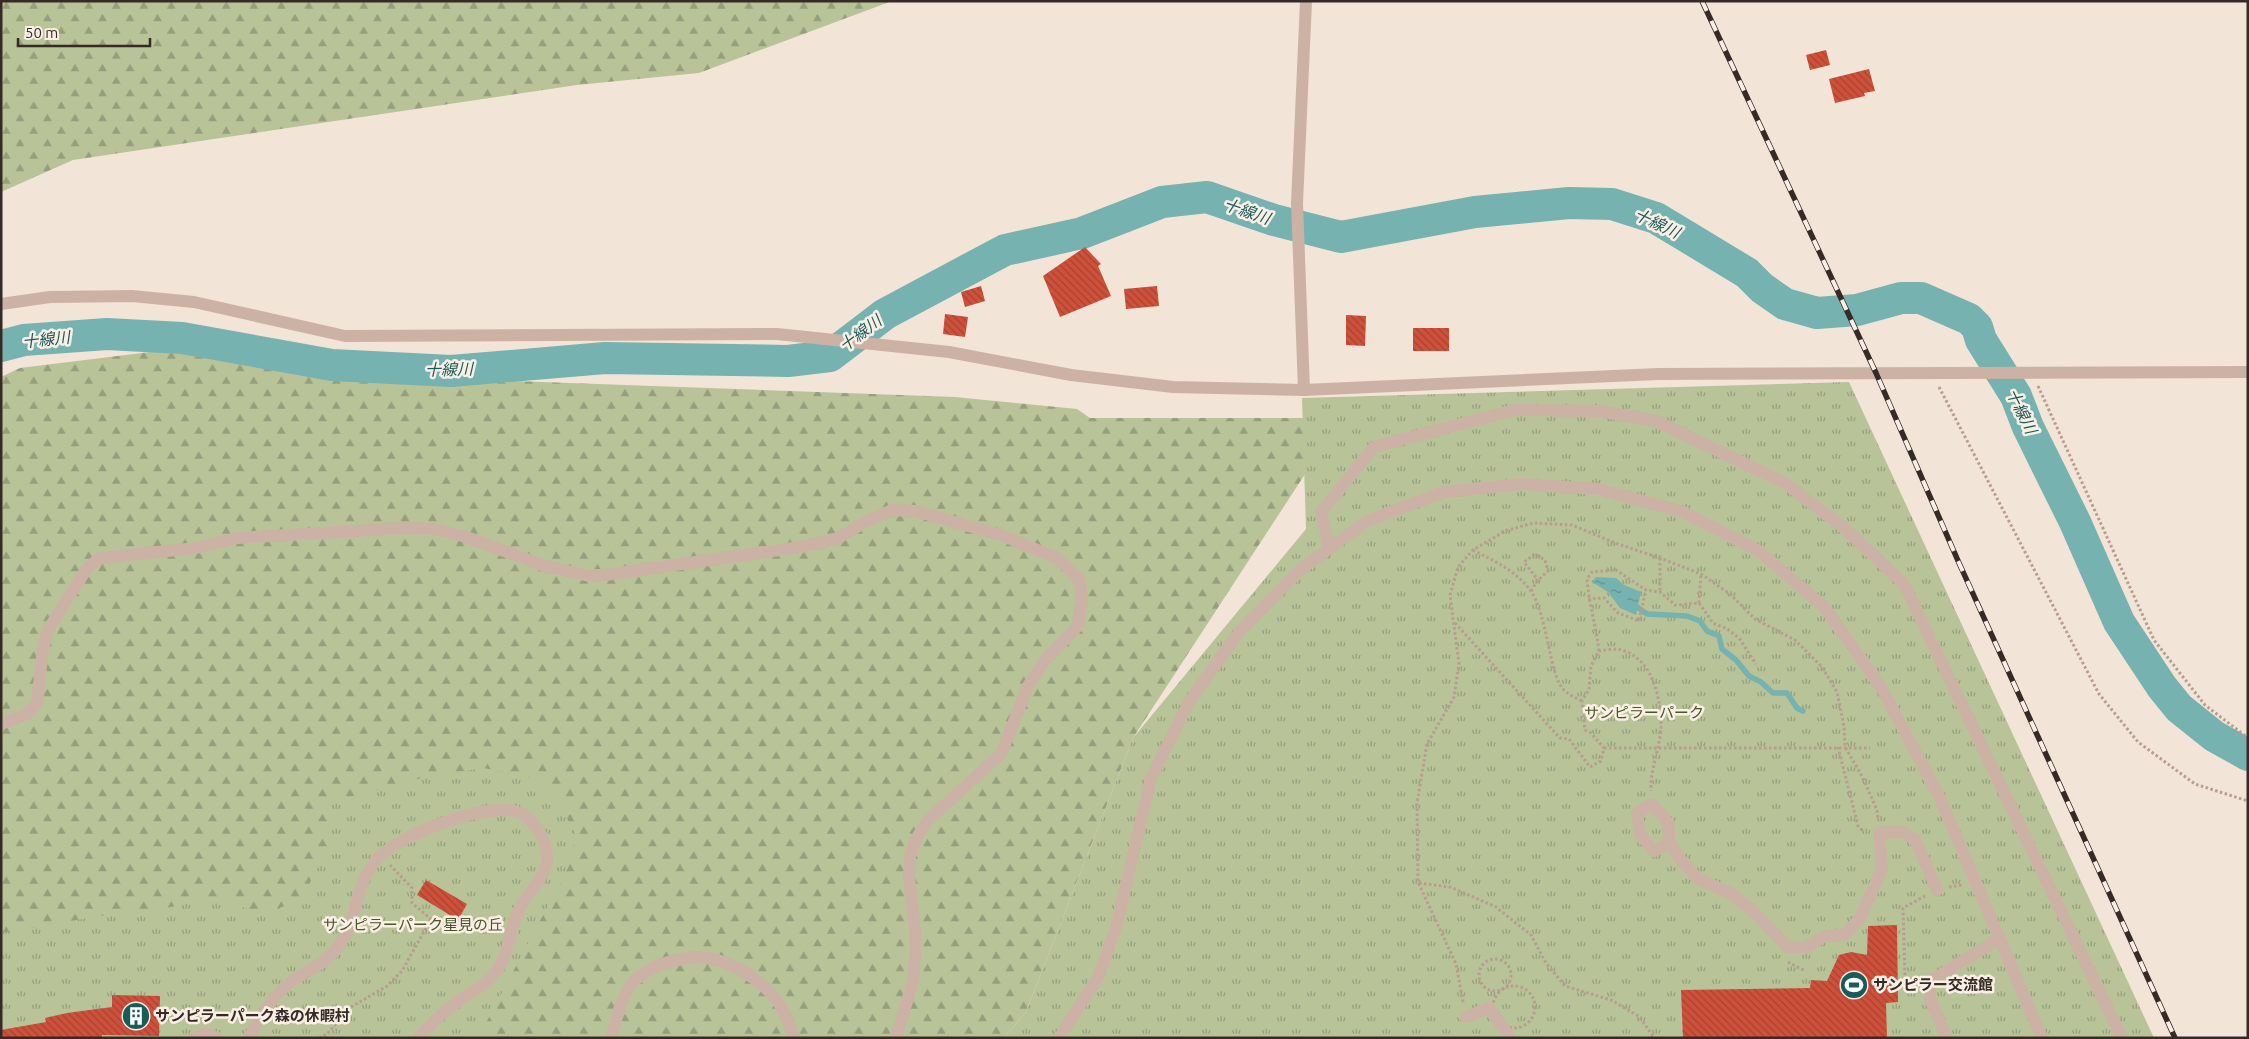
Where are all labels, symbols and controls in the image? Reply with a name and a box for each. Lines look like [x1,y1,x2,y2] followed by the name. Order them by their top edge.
[18,15,150,47] scale bar
[25,24,58,41] text: 50 m
[1221,195,1275,228] water label: 十線川
[1631,205,1684,242] water label: 十線川
[835,310,886,355] water label: 十線川
[21,327,73,350] water label: 十線川
[425,360,475,378] water label: 十線川
[2003,385,2041,438] water label: 十線川
[1584,704,1704,721] park label: サンピラーパーク
[323,916,503,933] park label: サンピラーパーク星見の丘
[1839,970,1869,1000] sports icon: サンピラー交流館
[1873,976,1993,993] place label: サンピラー交流館
[121,1001,151,1031] building icon: サンピラーパーク森の休暇村
[155,1007,350,1024] place label: サンピラーパーク森の休暇村

